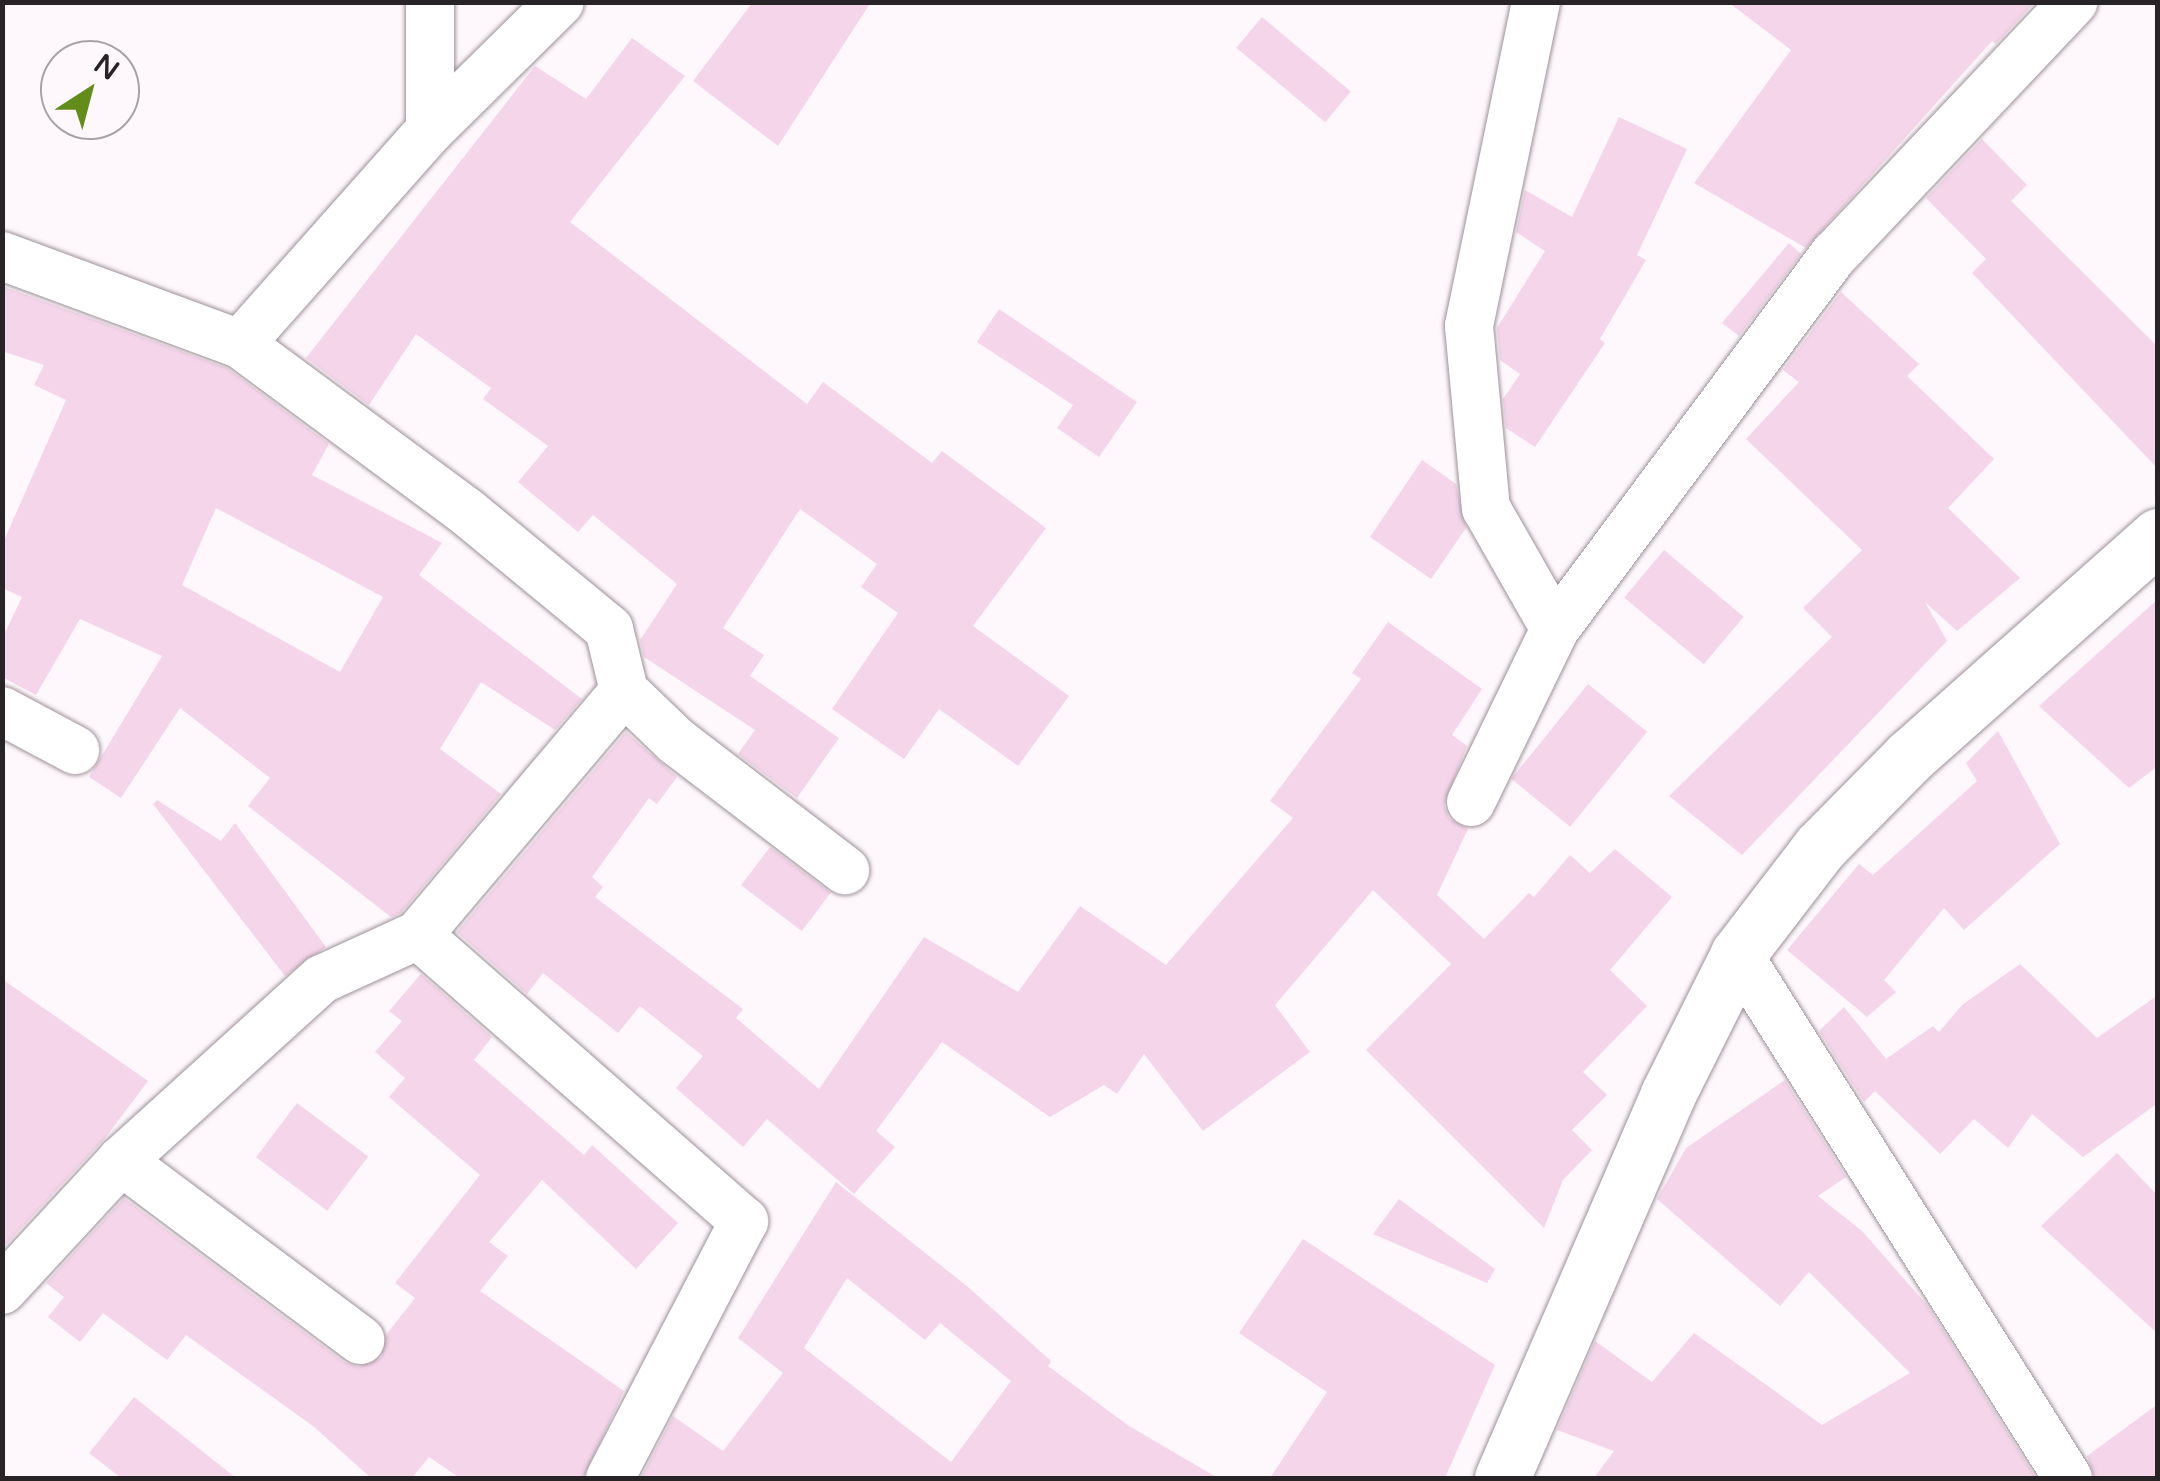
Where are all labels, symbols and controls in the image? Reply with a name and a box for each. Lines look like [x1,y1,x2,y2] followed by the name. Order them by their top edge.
[40,40,140,140] north arrow
[87,47,126,88] text: N

